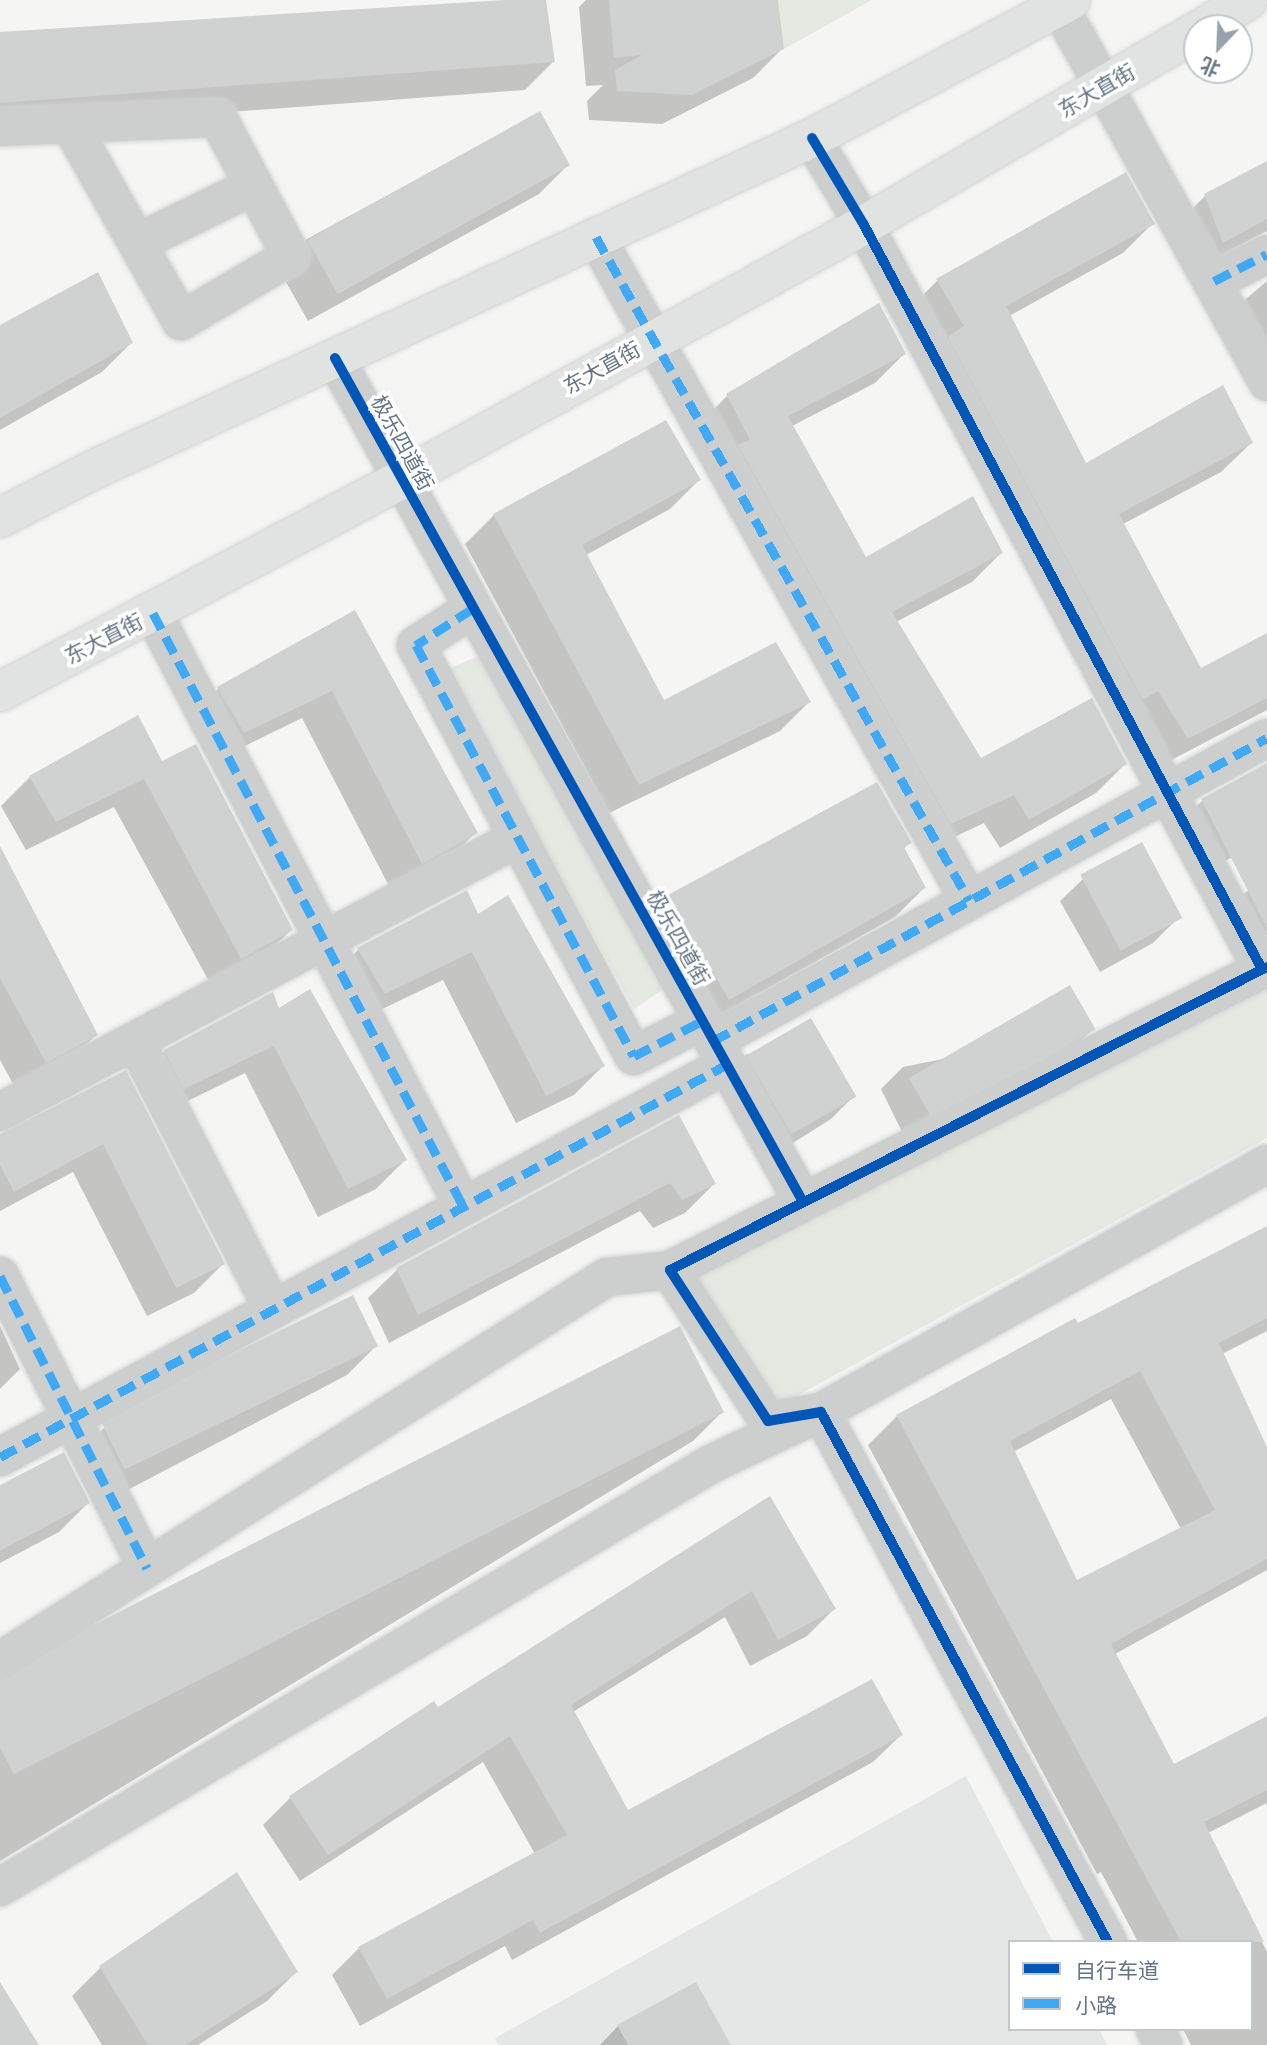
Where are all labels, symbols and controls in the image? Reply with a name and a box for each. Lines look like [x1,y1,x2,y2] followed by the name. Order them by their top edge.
[1183,14,1253,84] north arrow
[1198,53,1224,80] text: 北
[1054,59,1140,123] street label: 东大直街
[559,337,645,399] street label: 东大直街
[366,391,438,495] street label: 极乐四道街
[61,609,147,669] street label: 东大直街
[642,886,714,990] street label: 极乐四道街
[1008,1940,1253,2031] legend
[1075,1959,1159,1983] text: 自行车道
[1075,1994,1117,2018] text: 小路

